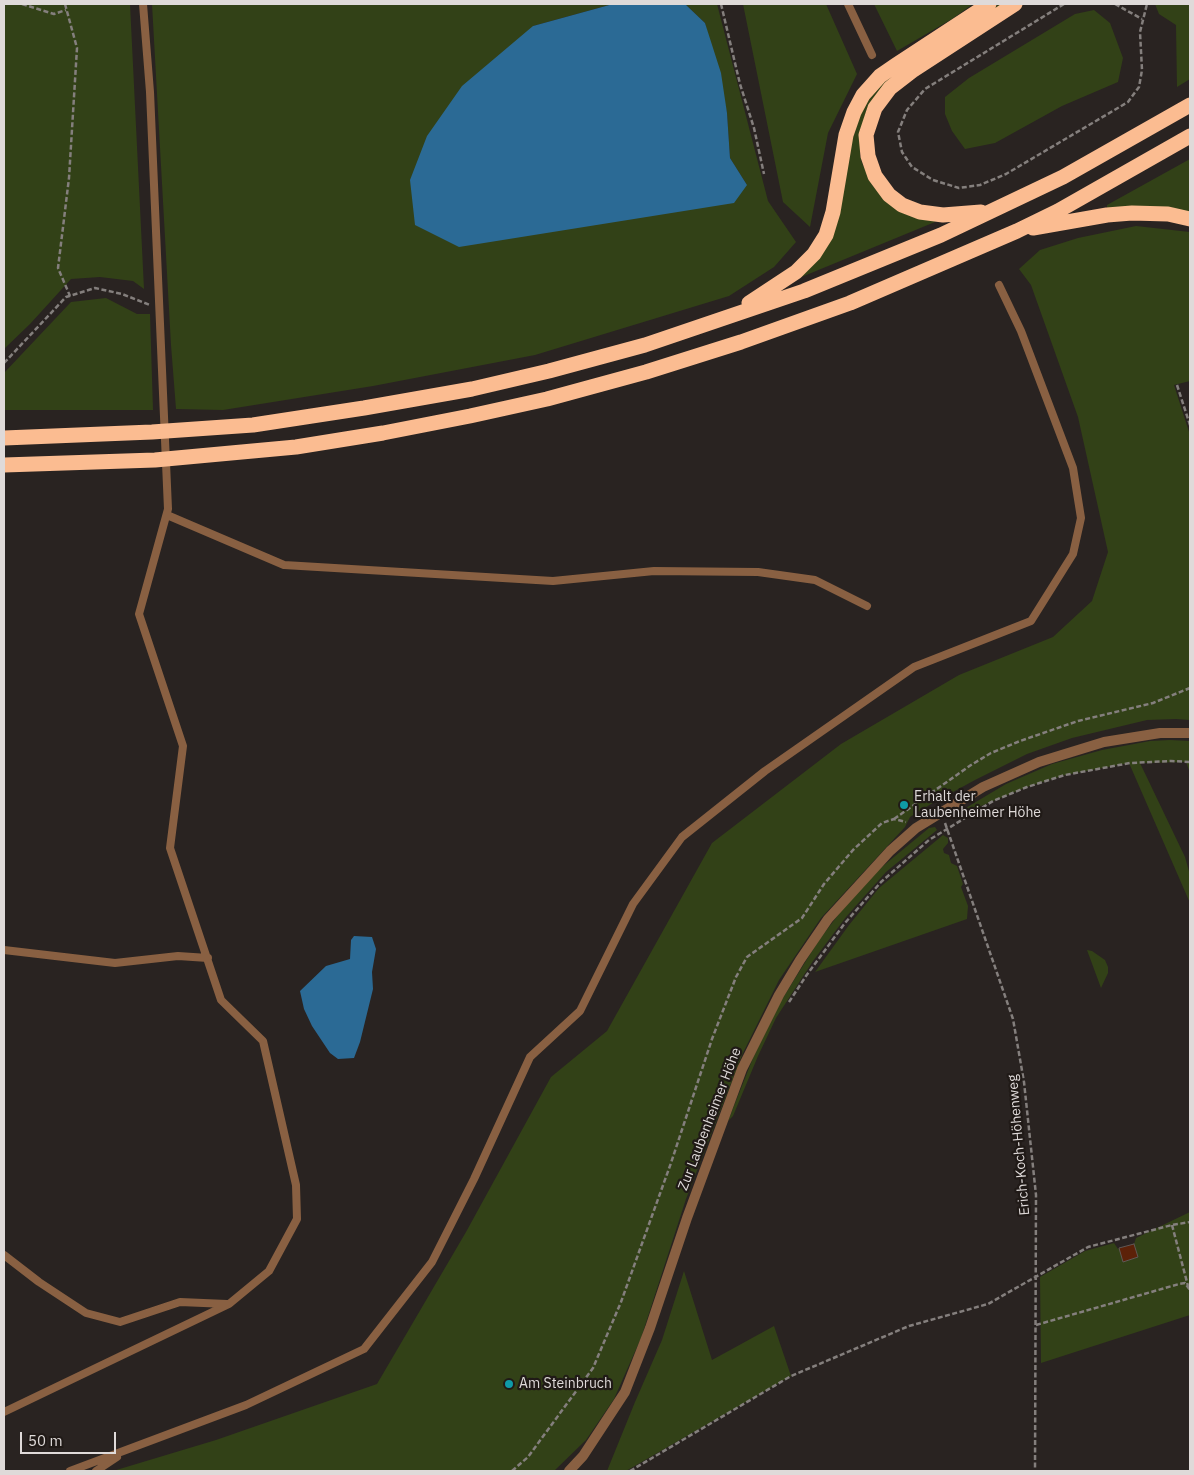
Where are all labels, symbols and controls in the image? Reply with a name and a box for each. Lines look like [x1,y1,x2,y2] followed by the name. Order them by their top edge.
[914,789,1041,822] place label: Erhalt der Laubenheimer Höhe
[898,799,910,811] marker: Erhalt der Laubenheimer Höhe
[675,1045,745,1193] street label: Zur Laubenheimer Höhe
[1004,1074,1034,1216] street label: Erich-Koch-Höhenweg
[519,1376,612,1392] place label: Am Steinbruch
[503,1378,515,1390] marker: Am Steinbruch
[22,1422,119,1454] scale bar
[28,1431,63,1450] text: 50 m

